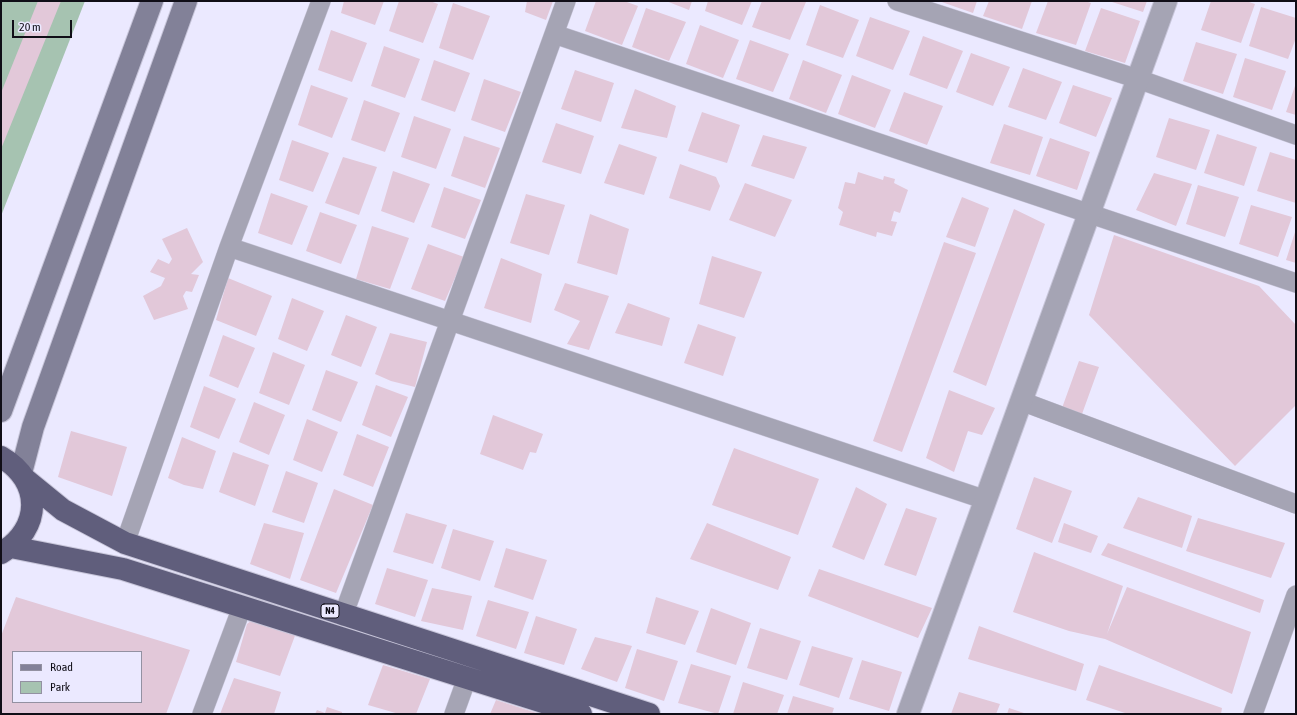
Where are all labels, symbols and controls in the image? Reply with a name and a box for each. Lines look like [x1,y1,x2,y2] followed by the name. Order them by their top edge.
[14,12,74,38] scale bar
[19,20,41,34] text: 20 m
[321,604,339,618] road number: N4
[12,651,142,703] legend
[50,660,73,674] text: Road
[50,680,70,694] text: Park

